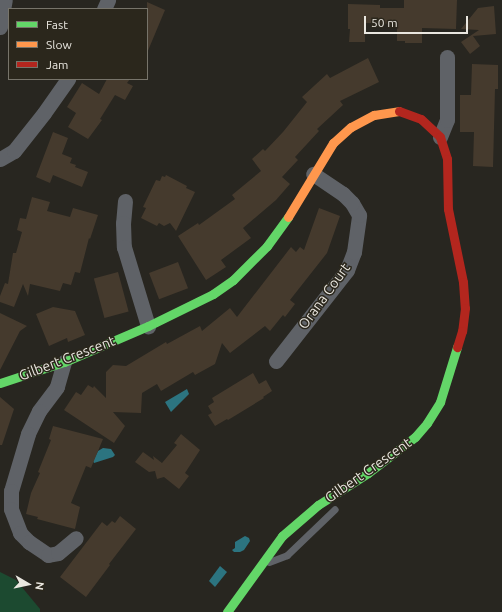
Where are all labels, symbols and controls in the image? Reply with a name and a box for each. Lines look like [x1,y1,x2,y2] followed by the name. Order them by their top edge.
[8,8,148,80] legend
[366,8,470,34] scale bar
[371,16,398,29] text: 50 m
[46,18,68,31] text: Fast
[46,38,72,51] text: Slow
[46,58,68,71] text: Jam
[294,260,354,332] street label: Orana Court
[17,332,117,384] street label: Gilbert Crescent
[322,434,414,506] street label: Gilbert Crescent
[8,564,48,604] north arrow
[33,581,46,591] text: N

